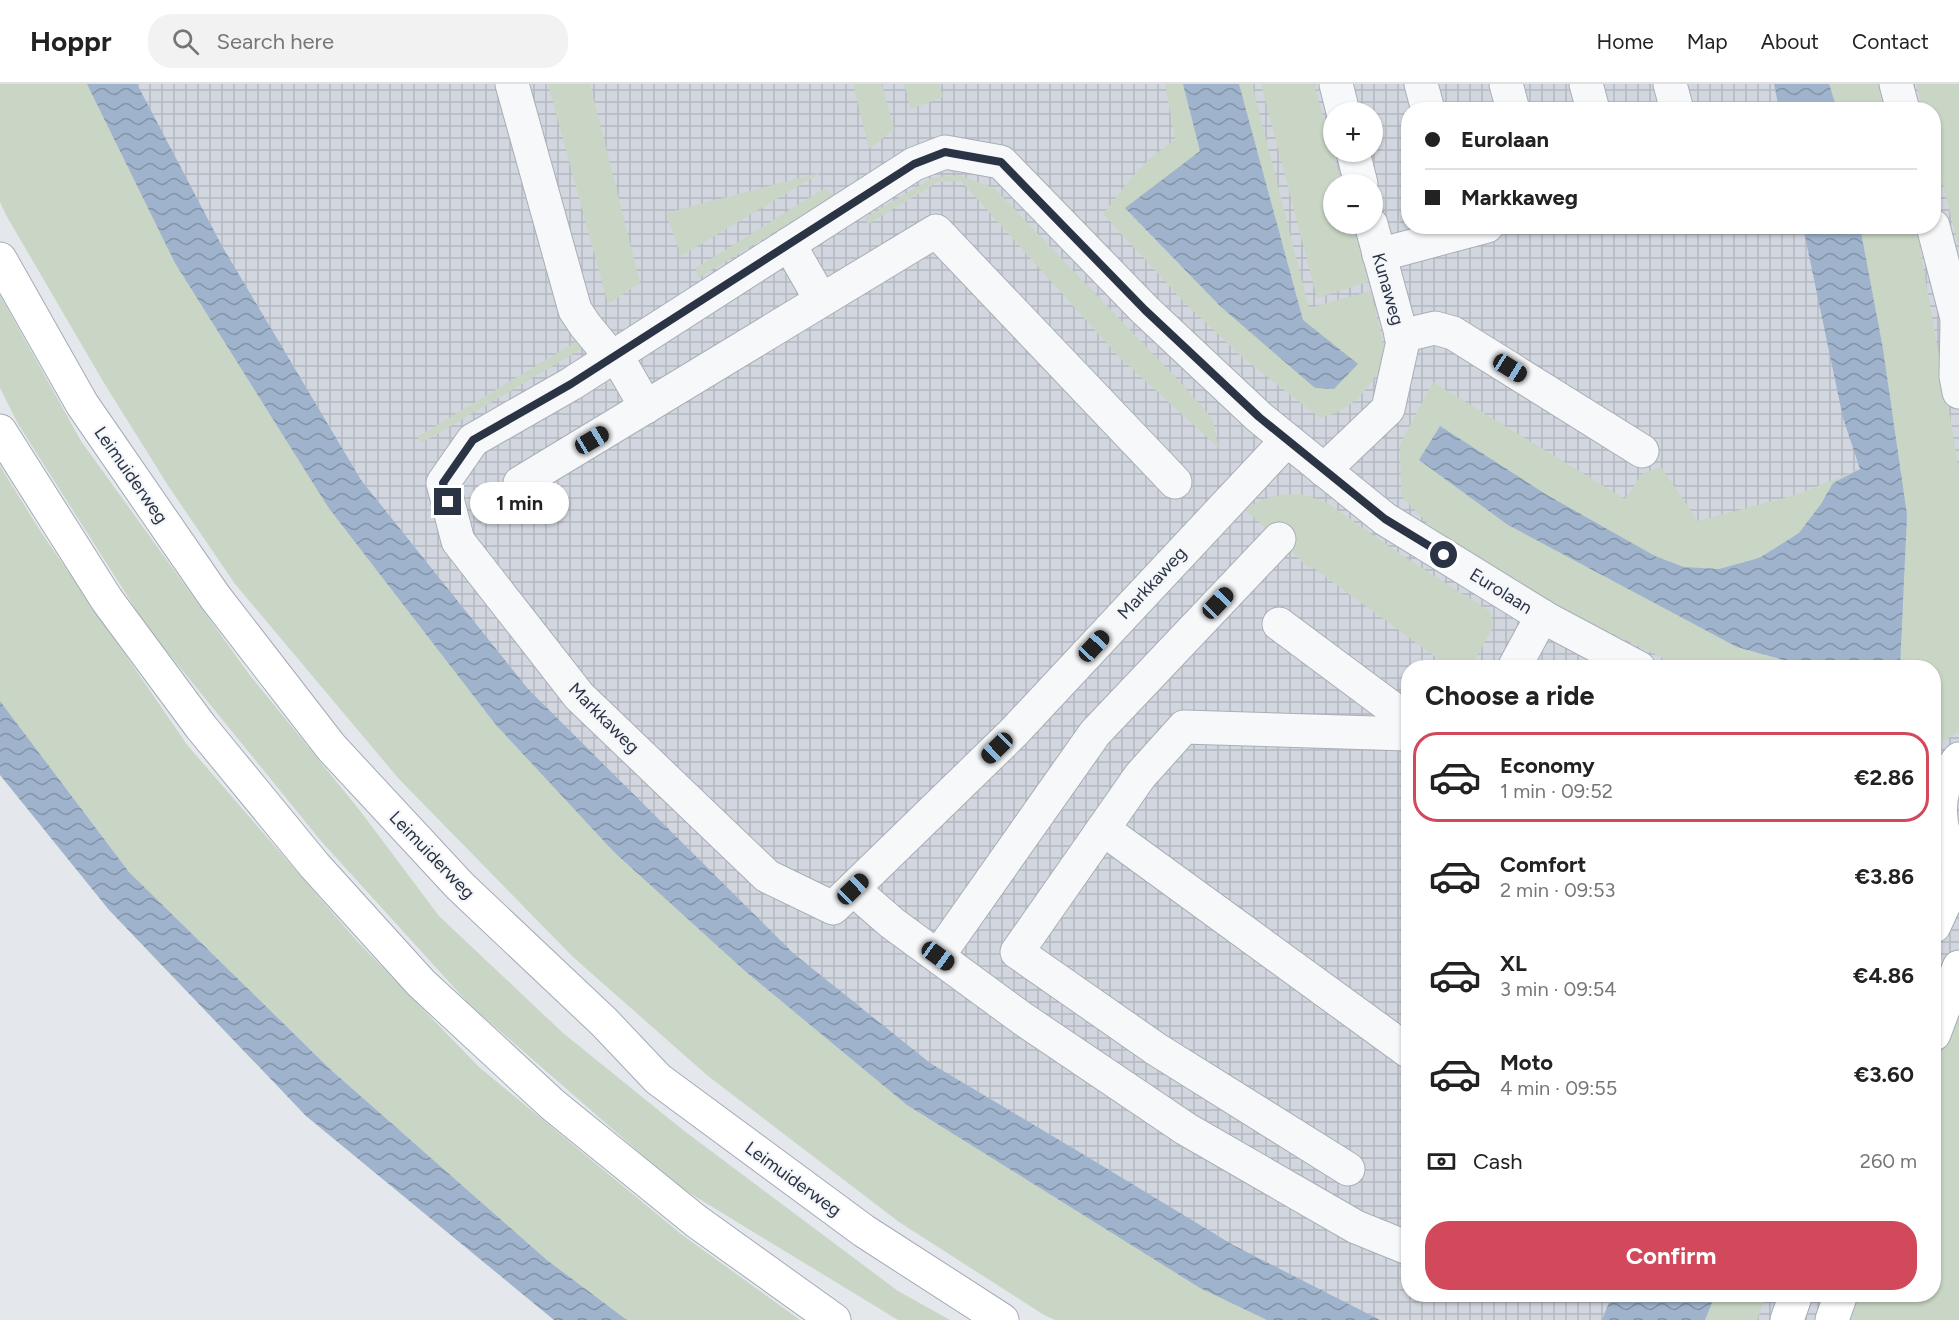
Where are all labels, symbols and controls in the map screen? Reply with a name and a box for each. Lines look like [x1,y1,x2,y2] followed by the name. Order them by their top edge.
[148,14,568,68] search box
[30,24,112,58] text: Hoppr
[169,25,202,58] icon: search
[217,28,334,55] text: Search here
[1597,29,1654,54] text: Home
[1687,29,1728,54] text: Map
[1761,29,1819,54] text: About
[1852,29,1929,54] text: Contact
[1323,102,1383,234] map controls
[1323,102,1383,162] button: +
[1461,126,1549,153] text: Eurolaan
[1323,174,1383,234] button: −
[1461,184,1578,211] text: Markkaweg
[1367,250,1409,328] street label: Kunaweg
[1490,351,1530,385] car
[89,422,173,528] street label: Leimuiderweg
[572,423,612,457] car
[469,481,568,523] callout: 1 min
[434,488,461,515] route end
[496,491,543,515] text: 1 min
[1430,541,1457,568] route start
[1113,542,1191,624] street label: Markkaweg
[1466,563,1536,619] street label: Eurolaan
[1199,584,1237,622] car
[1075,627,1113,665] car
[564,678,644,758] street label: Markkaweg
[1425,679,1594,712] text: Choose a ride
[978,729,1016,767] car
[1428,750,1482,804] icon: car
[1500,752,1595,779] text: Economy
[1854,764,1914,791] text: €2.86
[1500,779,1613,803] text: 1 min · 09:52
[385,806,479,904] street label: Leimuiderweg
[1428,849,1482,903] icon: car
[1500,851,1586,878] text: Comfort
[1855,863,1914,890] text: €3.86
[834,870,872,908] car
[1500,878,1615,902] text: 2 min · 09:53
[918,938,958,974] car
[1428,948,1482,1002] icon: car
[1500,950,1527,977] text: XL
[1853,962,1914,989] text: €4.86
[1500,977,1617,1001] text: 3 min · 09:54
[1428,1047,1482,1101] icon: car
[1500,1049,1553,1076] text: Moto
[1854,1061,1914,1088] text: €3.60
[1500,1076,1617,1100] text: 4 min · 09:55
[741,1137,845,1221] street label: Leimuiderweg
[1425,1145,1458,1178] icon: cash
[1473,1148,1523,1175] text: Cash
[1860,1149,1917,1173] text: 260 m
[1425,1221,1917,1290] button: Confirm

